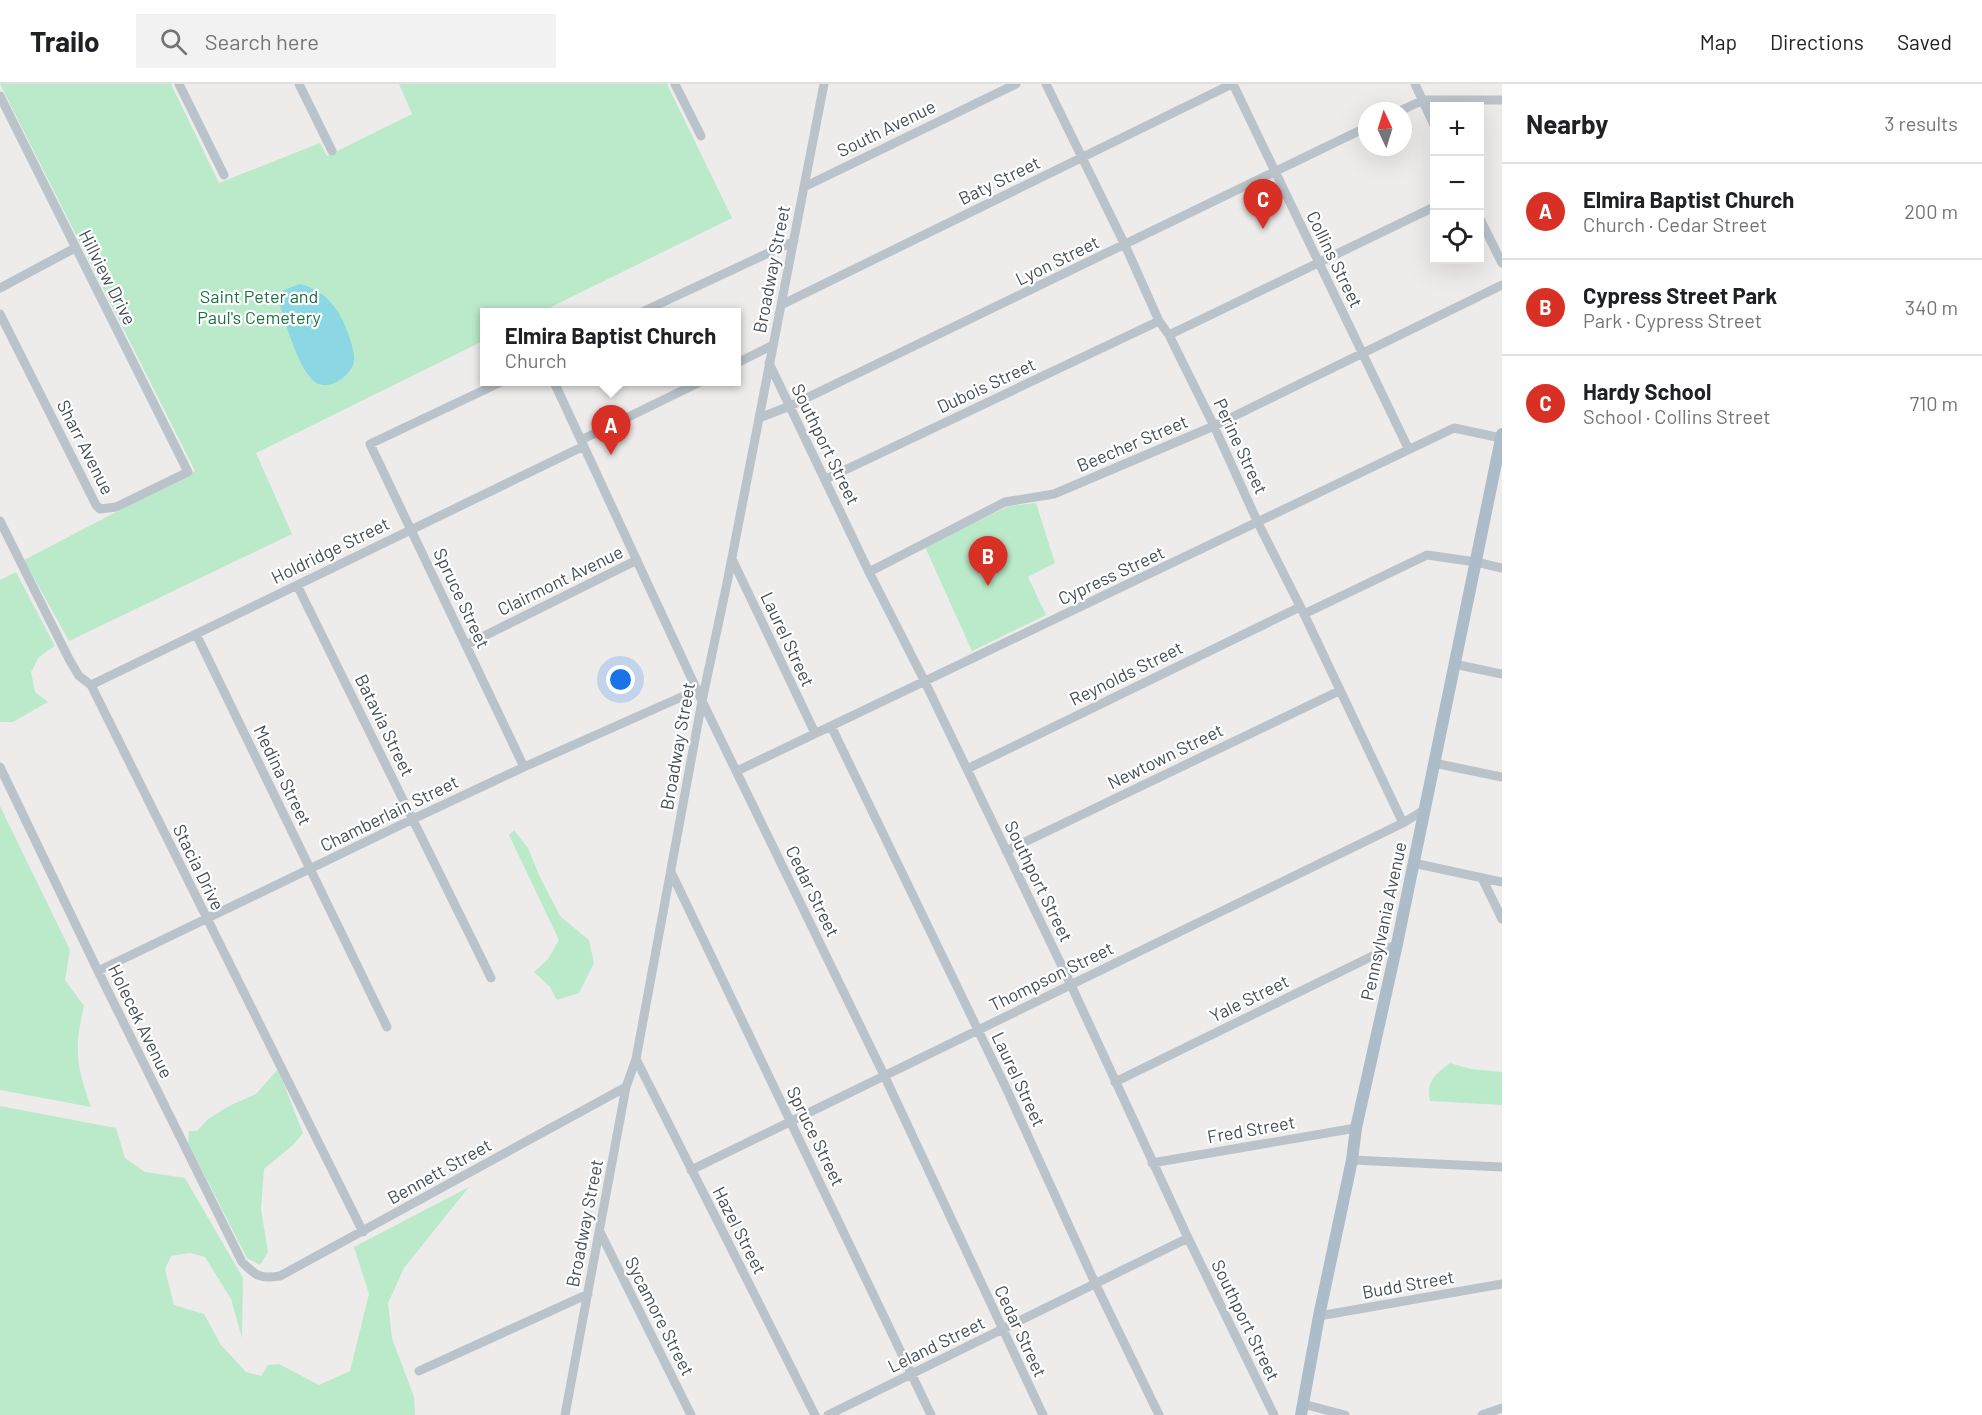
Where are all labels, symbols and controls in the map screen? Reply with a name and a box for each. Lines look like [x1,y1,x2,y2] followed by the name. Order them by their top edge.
[136,14,556,68] search box
[30,24,100,58] text: Trailo
[157,25,190,58] icon: search
[205,28,319,54] text: Search here
[1700,29,1737,54] text: Map
[1770,29,1864,54] text: Directions
[1897,29,1952,54] text: Saved
[833,95,939,161] street label: South Avenue
[1358,102,1412,156] north arrow
[1430,102,1484,264] map controls
[1430,102,1484,156] button: +
[1526,108,1608,139] text: Nearby
[1884,111,1958,135] text: 3 results
[955,151,1043,209] street label: Baty Street
[1430,156,1484,210] button: −
[1244,180,1282,229] pin: C
[1583,186,1794,212] text: Elmira Baptist Church
[1539,199,1552,223] text: A
[1904,199,1958,223] text: 200 m
[748,203,794,335] street label: Broadway Street
[1302,207,1368,311] street label: Collins Street
[1430,210,1484,264] button: locate
[1583,212,1767,236] text: Church · Cedar Street
[75,226,141,328] street label: Hillview Drive
[1012,230,1102,290] street label: Lyon Street
[1583,282,1777,308] text: Cypress Street Park
[197,285,321,328] park label: Saint Peter and Paul's Cemetery
[1539,295,1552,319] text: B
[1905,295,1958,319] text: 340 m
[480,308,741,386] popup
[1583,308,1762,332] text: Park · Cypress Street
[505,322,716,348] text: Elmira Baptist Church
[505,348,567,372] text: Church
[933,353,1039,417] street label: Dubois Street
[1583,378,1711,404] text: Hardy School
[787,380,865,508] street label: Southport Street
[1539,391,1552,415] text: C
[1910,391,1958,415] text: 710 m
[1209,395,1273,497] street label: Perine Street
[53,396,119,498] street label: Sharr Avenue
[1583,404,1771,428] text: School · Collins Street
[592,406,630,455] pin: A
[1073,410,1191,476] street label: Beecher Street
[267,512,393,588] street label: Holdridge Street
[968,536,1008,586] pin: B
[494,540,626,620] street label: Clairmont Avenue
[1054,541,1168,609] street label: Cypress Street
[429,544,495,652] street label: Spruce Street
[756,588,820,690] street label: Laurel Street
[1066,636,1186,710] street label: Reynolds Street
[606,665,635,694] your location
[351,670,419,780] street label: Batavia Street
[655,680,699,812] street label: Broadway Street
[1104,719,1226,793] street label: Newtown Street
[249,721,317,829] street label: Medina Street
[316,770,462,856] street label: Chamberlain Street
[1000,817,1078,945] street label: Southport Street
[169,820,229,914] street label: Stacia Drive
[1355,840,1411,1002] street label: Pennsylvania Avenue
[781,842,845,940] street label: Cedar Street
[985,936,1117,1016] street label: Thompson Street
[104,960,178,1082] street label: Holecek Avenue
[1206,969,1292,1027] street label: Yale Street
[987,1028,1051,1130] street label: Laurel Street
[782,1083,850,1189] street label: Spruce Street
[1205,1110,1297,1148] street label: Fred Street
[383,1133,495,1209] street label: Bennett Street
[561,1157,607,1289] street label: Broadway Street
[709,1182,771,1278] street label: Hazel Street
[621,1253,699,1379] street label: Sycamore Street
[1207,1256,1285,1384] street label: Southport Street
[1360,1265,1456,1303] street label: Budd Street
[990,1282,1052,1380] street label: Cedar Street
[884,1311,988,1377] street label: Leland Street

